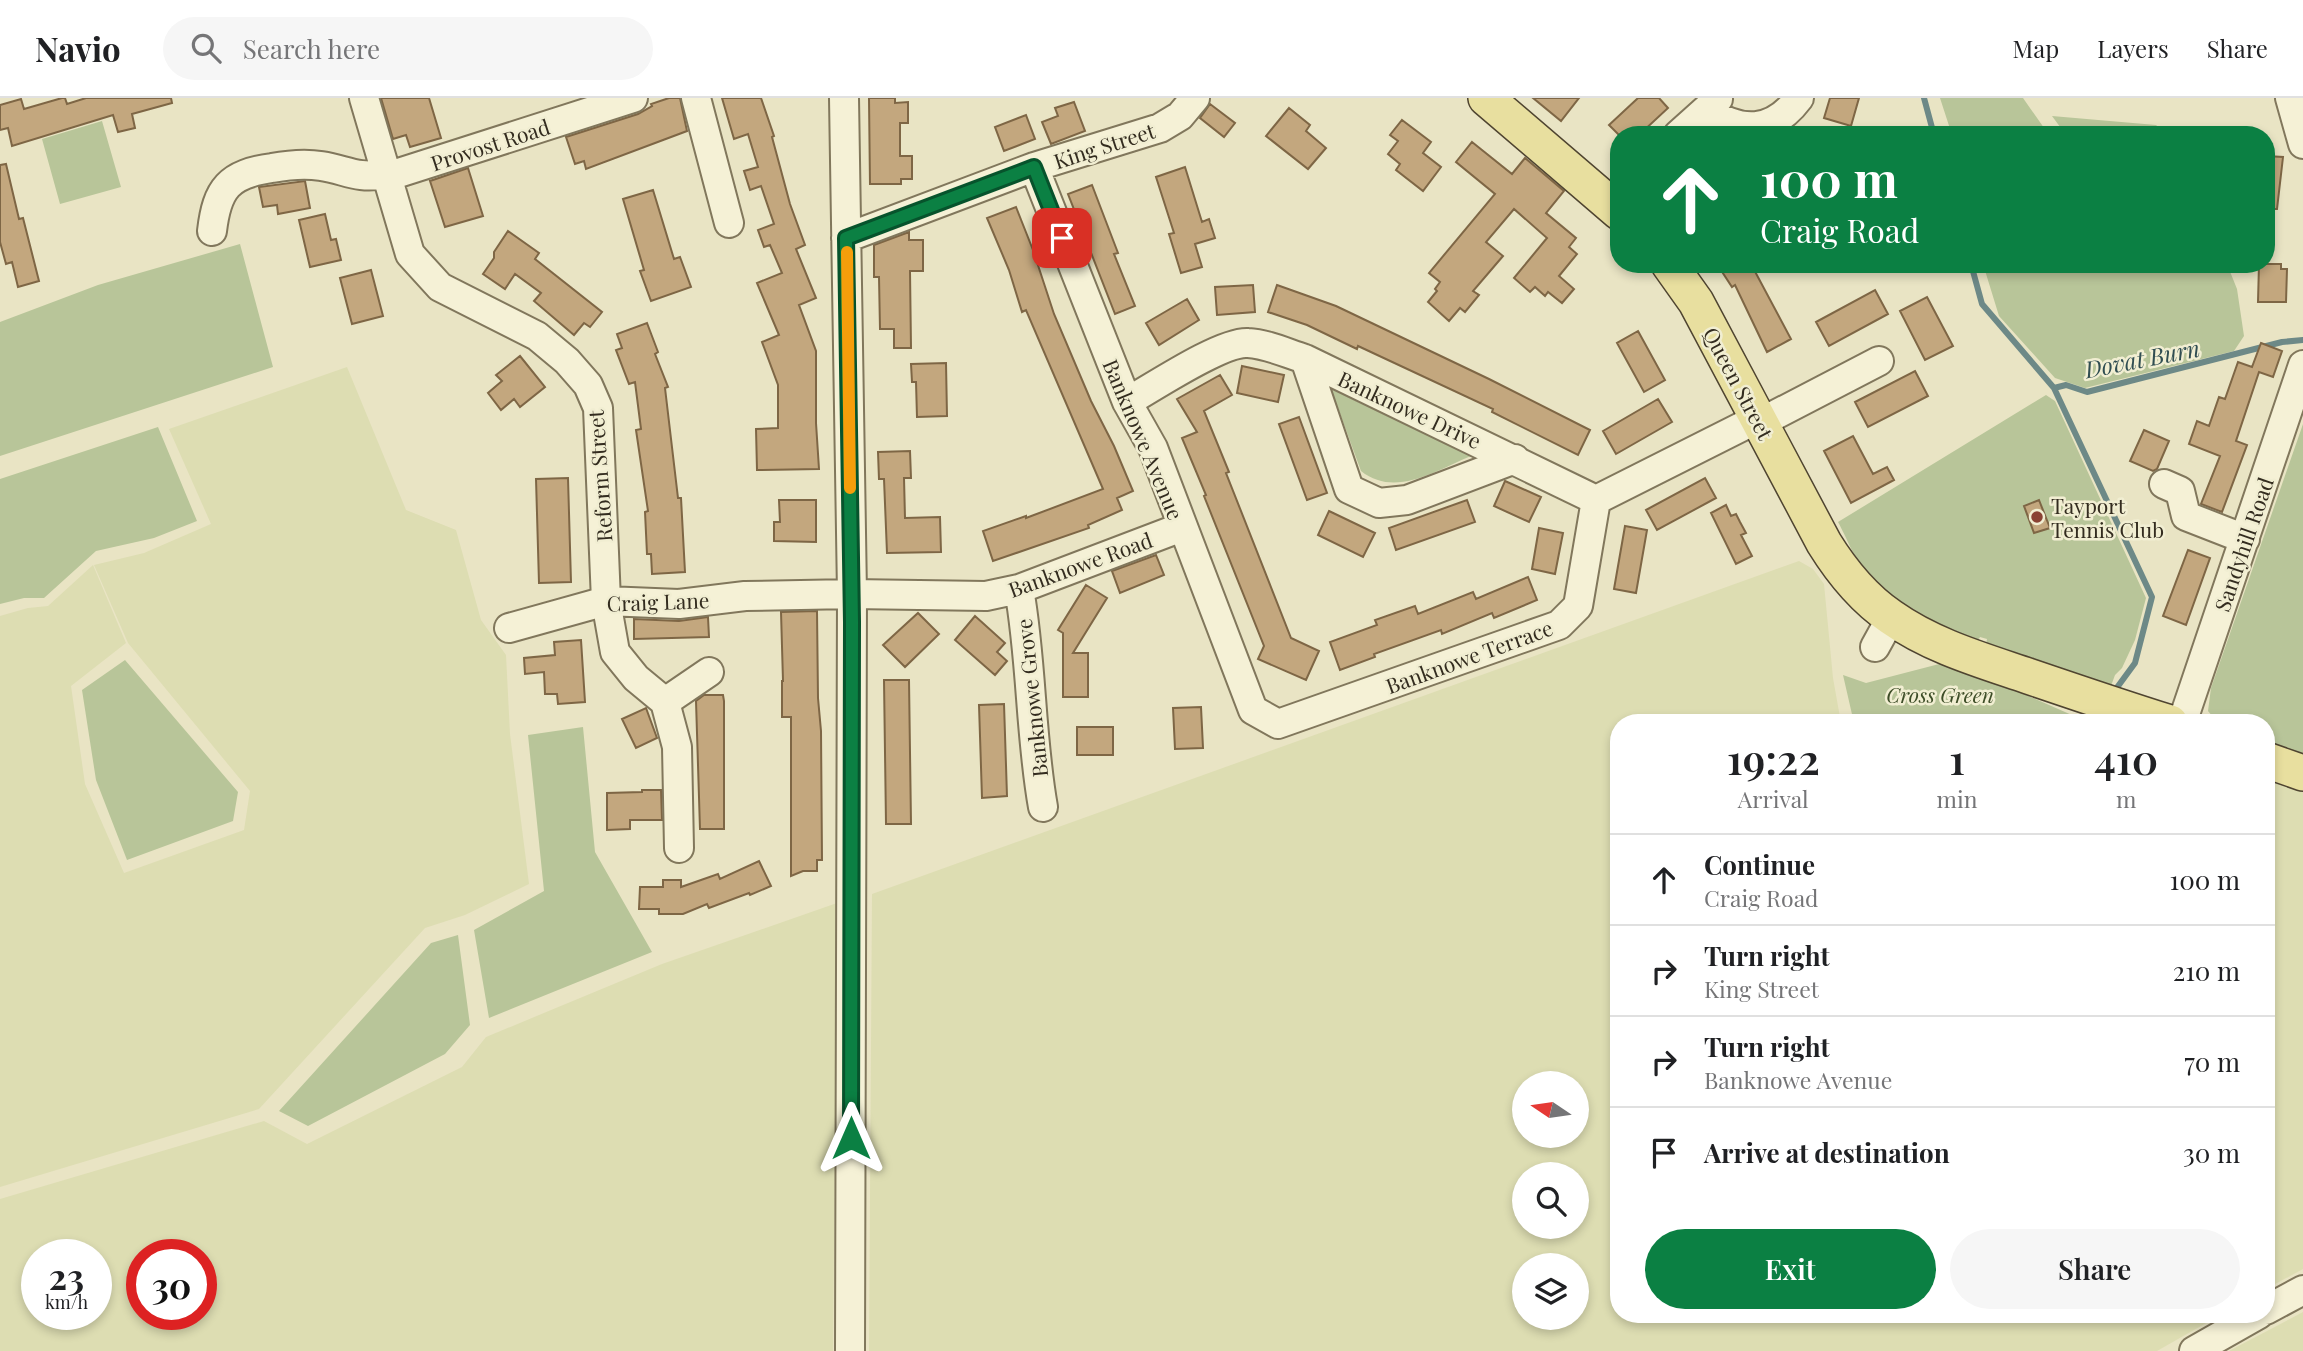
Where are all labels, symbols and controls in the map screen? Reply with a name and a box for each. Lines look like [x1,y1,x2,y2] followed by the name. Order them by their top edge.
[163,17,653,80] search box
[35,26,121,70] text: Navio
[187,29,225,67] icon: search
[243,31,380,66] text: Search here
[2013,32,2059,64] text: Map
[2097,32,2169,64] text: Layers
[2207,32,2268,64] text: Share
[427,112,553,176] street label: Provost Road
[1050,115,1159,175] street label: King Street
[1760,145,1898,210] text: 100 m
[1645,154,1736,245] icon: ahead
[1032,208,1092,268] pin
[1760,208,1919,251] text: Craig Road
[1043,219,1081,257] icon: arrive
[1698,322,1781,444] street label: Queen Street
[2081,332,2202,385] water label: Dovat Burn
[1098,354,1190,524] street label: Banknowe Avenue
[1334,364,1486,454] street label: Banknowe Drive
[580,409,618,543] street label: Reform Street
[2207,473,2279,615] street label: Sandyhill Road
[2051,491,2164,543] place label: Tayport Tennis Club
[2029,509,2045,525] marker: Tayport Tennis Club
[1004,525,1156,603] street label: Banknowe Road
[606,585,710,617] street label: Craig Lane
[1382,613,1556,699] street label: Banknowe Terrace
[1009,617,1053,779] street label: Banknowe Grove
[1886,680,1994,708] park label: Cross Green
[1727,730,1820,786] text: 19:22
[1949,730,1965,786] text: 1
[2094,730,2158,786] text: 410
[1738,783,1809,814] text: Arrival
[1937,783,1977,814] text: min
[2116,783,2136,814] text: m
[1704,847,1815,882] text: Continue
[1645,861,1683,899] icon: ahead
[2170,862,2240,897] text: 100 m
[1704,882,1818,913] text: Craig Road
[1704,938,1830,973] text: Turn right
[1645,952,1683,990] icon: right
[2173,953,2240,988] text: 210 m
[1704,973,1819,1004] text: King Street
[1704,1029,1830,1064] text: Turn right
[1645,1043,1683,1081] icon: right
[2184,1044,2240,1079] text: 70 m
[1704,1064,1892,1095] text: Banknowe Avenue
[1512,1071,1589,1148] north arrow
[1512,1071,1589,1330] map controls
[814,1101,888,1175] position arrow
[1645,1134,1683,1172] icon: arrive
[1704,1135,1950,1170] text: Arrive at destination
[2183,1135,2240,1170] text: 30 m
[1512,1162,1589,1239] button: search
[1645,1229,1936,1309] button: Exit
[1950,1229,2240,1309] button: Share
[126,1239,217,1330] speed limit sign: 30
[49,1252,84,1299] text: 23
[1512,1253,1589,1330] button: layers
[45,1290,88,1314] text: km/h

